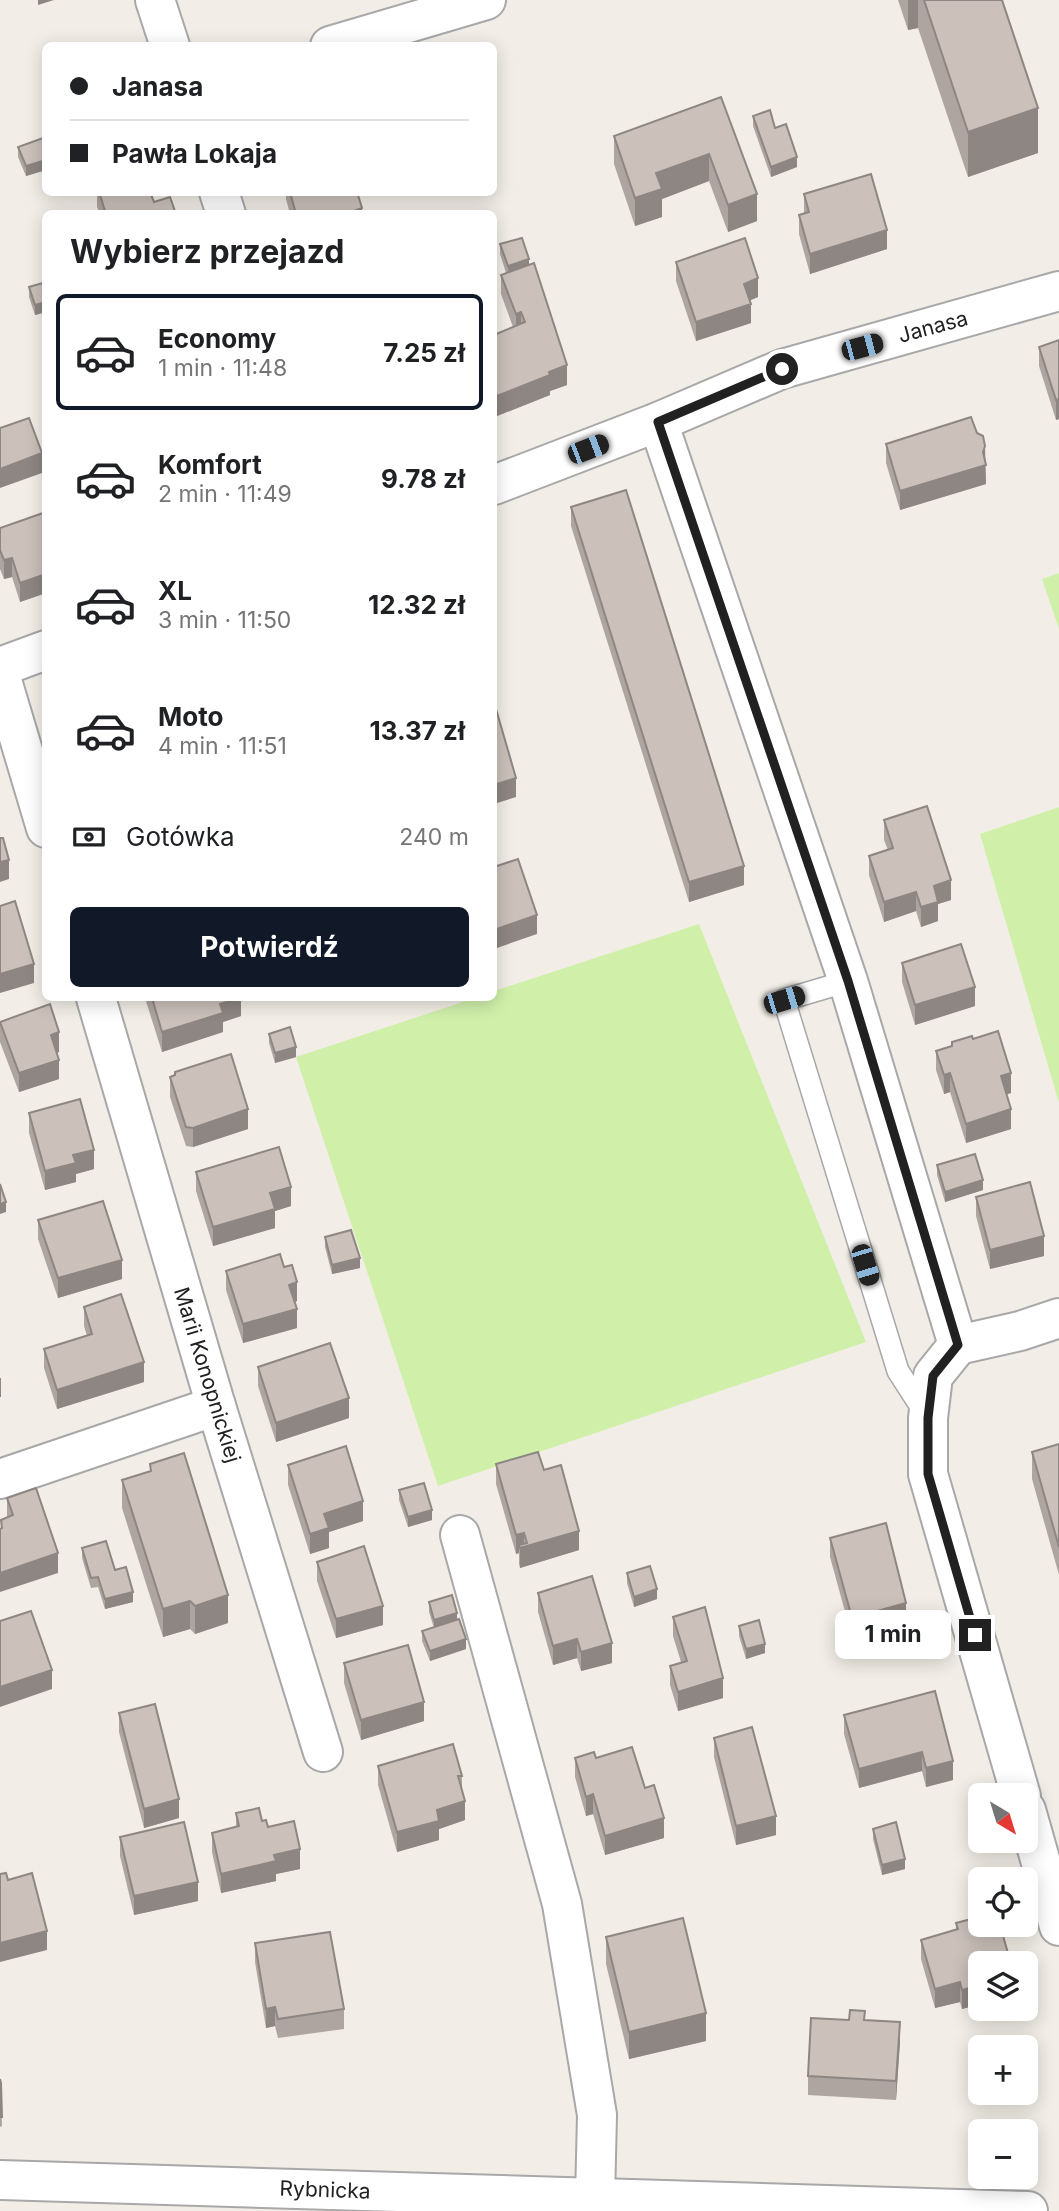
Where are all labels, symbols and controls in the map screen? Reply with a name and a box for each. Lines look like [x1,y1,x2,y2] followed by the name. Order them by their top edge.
[112,71,203,102] text: Janasa
[112,138,277,169] text: Pawła Lokaja
[70,232,344,271] text: Wybierz przejazd
[895,305,970,348] street label: Janasa
[74,321,137,384] icon: car
[158,323,276,354] text: Economy
[839,331,886,363] car
[383,337,465,368] text: 7.25 zł
[766,353,798,385] route start
[158,354,287,382] text: 1 min · 11:48
[565,432,612,466] car
[74,447,137,510] icon: car
[158,449,262,480] text: Komfort
[381,463,465,494] text: 9.78 zł
[158,480,292,508] text: 2 min · 11:49
[74,573,137,636] icon: car
[158,575,192,606] text: XL
[368,589,465,620] text: 12.32 zł
[158,606,291,634] text: 3 min · 11:50
[74,699,137,762] icon: car
[158,701,223,732] text: Moto
[369,715,465,746] text: 13.37 zł
[158,732,287,760] text: 4 min · 11:51
[70,818,108,856] icon: cash
[126,821,235,852] text: Gotówka
[399,823,469,851] text: 240 m
[70,907,469,987] button: Potwierdź
[761,984,808,1016] car
[849,1242,882,1288] car
[169,1284,246,1466] street label: Marii Konopnickiej
[835,1610,950,1660] callout: 1 min
[959,1619,991,1651] route end
[865,1620,921,1648] text: 1 min
[968,1783,1038,1853] north arrow
[968,1783,1038,2189] map controls
[968,1867,1038,1937] button: locate
[968,1951,1038,2021] button: layers
[968,2035,1038,2105] button: +
[968,2119,1038,2189] button: −
[279,2175,371,2204] street label: Rybnicka

